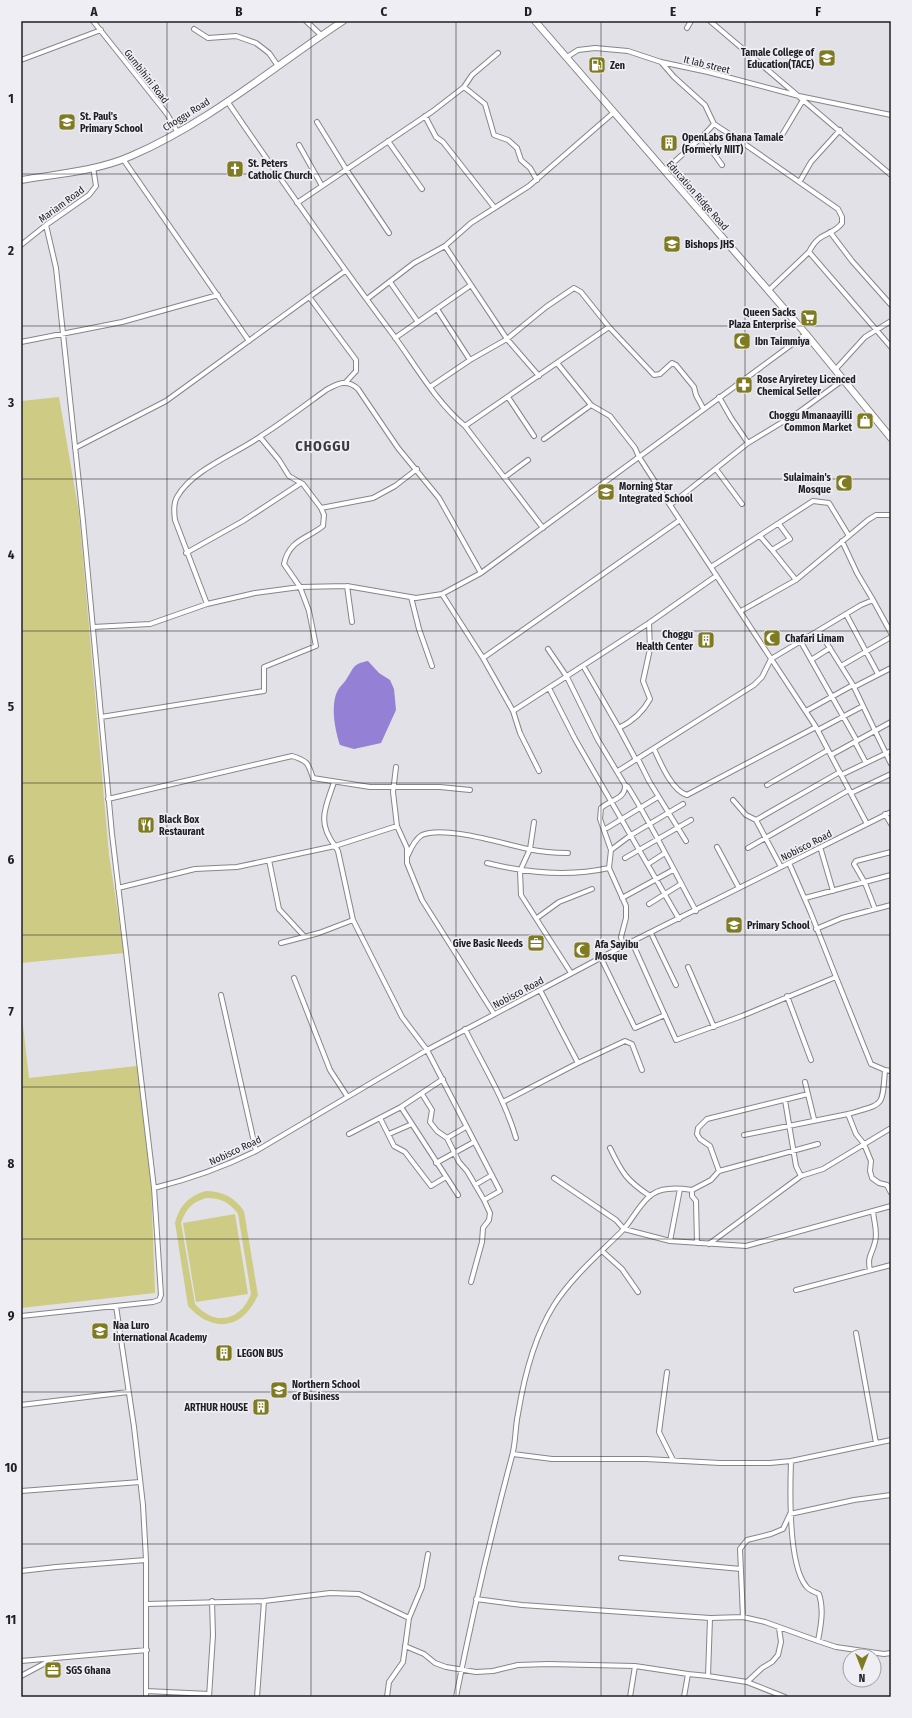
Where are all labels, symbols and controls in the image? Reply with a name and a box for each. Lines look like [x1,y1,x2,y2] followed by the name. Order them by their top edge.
[89,4,98,19] text: A
[235,4,243,19] text: B
[381,4,388,19] text: C
[524,4,532,19] text: D
[670,4,676,19] text: E
[815,4,821,19] text: F
[121,47,171,106] street label: Gumbihini Road
[741,47,815,71] place label: Tamale College of Education(TACE)
[817,48,837,68] school or university icon: Tamale College of Education(TACE)
[682,53,732,77] street label: It lab street
[587,55,607,75] fuel station icon: Zen
[610,60,625,72] place label: Zen
[8,91,14,106] text: 1
[161,96,212,134] street label: Choggu Road
[80,111,143,135] place label: St. Paul's Primary School
[57,112,77,132] school or university icon: St. Paul's Primary School
[682,132,784,156] place label: OpenLabs Ghana Tamale (Formerly NIIT)
[659,133,679,153] building icon: OpenLabs Ghana Tamale (Formerly NIIT)
[248,158,313,182] place label: St. Peters Catholic Church
[664,158,731,233] street label: Education Ridge Road
[225,159,245,179] church icon: St. Peters Catholic Church
[36,184,87,225] street label: Mariam Road
[662,234,682,254] school or university icon: Bishops JHS
[685,239,734,251] place label: Bishops JHS
[7,243,14,258] text: 2
[729,307,797,331] place label: Queen Sacks Plaza Enterprise
[799,308,819,328] supermarket icon: Queen Sacks Plaza Enterprise
[732,331,752,351] mosque icon: Ibn Taimmiya
[755,336,810,348] place label: Ibn Taimmiya
[757,374,856,398] place label: Rose Aryiretey Licenced Chemical Seller
[734,375,754,395] pharmacy icon: Rose Aryiretey Licenced Chemical Seller
[7,395,14,410] text: 3
[769,410,852,434] place label: Choggu Mmanaayilli Common Market
[855,411,875,431] shop icon: Choggu Mmanaayilli Common Market
[295,438,351,455] district label: CHOGGU
[784,472,832,496] place label: Sulaimain's Mosque
[834,473,854,493] mosque icon: Sulaimain's Mosque
[619,481,693,505] place label: Morning Star Integrated School
[596,482,616,502] school or university icon: Morning Star Integrated School
[8,547,15,562] text: 4
[762,628,782,648] mosque icon: Chafari Limam
[636,629,693,653] place label: Choggu Health Center
[696,630,716,650] building icon: Choggu Health Center
[785,633,845,645] place label: Chafari Limam
[8,699,14,714] text: 5
[159,814,205,838] place label: Black Box Restaurant
[136,815,156,835] restaurant icon: Black Box Restaurant
[779,828,834,864] street label: Nobisco Road
[8,852,15,867] text: 6
[724,915,744,935] school or university icon: Primary School
[747,920,810,932] place label: Primary School
[526,933,546,953] office icon: Give Basic Needs
[453,938,524,950] place label: Give Basic Needs
[594,939,639,963] place label: Afa Sayibu Mosque
[572,940,592,960] mosque icon: Afa Sayibu Mosque
[491,974,546,1011] street label: Nobisco Road
[8,1004,14,1019] text: 7
[208,1134,263,1168] street label: Nobisco Road
[8,1156,15,1171] text: 8
[8,1308,15,1323] text: 9
[113,1320,207,1344] place label: Naa Luro International Academy
[90,1321,110,1341] school or university icon: Naa Luro International Academy
[214,1343,234,1363] building icon: LEGON BUS
[237,1348,283,1360] place label: LEGON BUS
[292,1379,360,1403] place label: Northern School of Business
[269,1380,289,1400] school or university icon: Northern School of Business
[251,1397,271,1417] building icon: ARTHUR HOUSE
[184,1402,248,1414] place label: ARTHUR HOUSE
[5,1460,17,1475] text: 10
[6,1612,16,1627] text: 11
[842,1648,882,1688] north arrow
[43,1660,63,1680] office icon: SGS Ghana
[66,1665,111,1677] place label: SGS Ghana
[859,1671,865,1684] text: N

